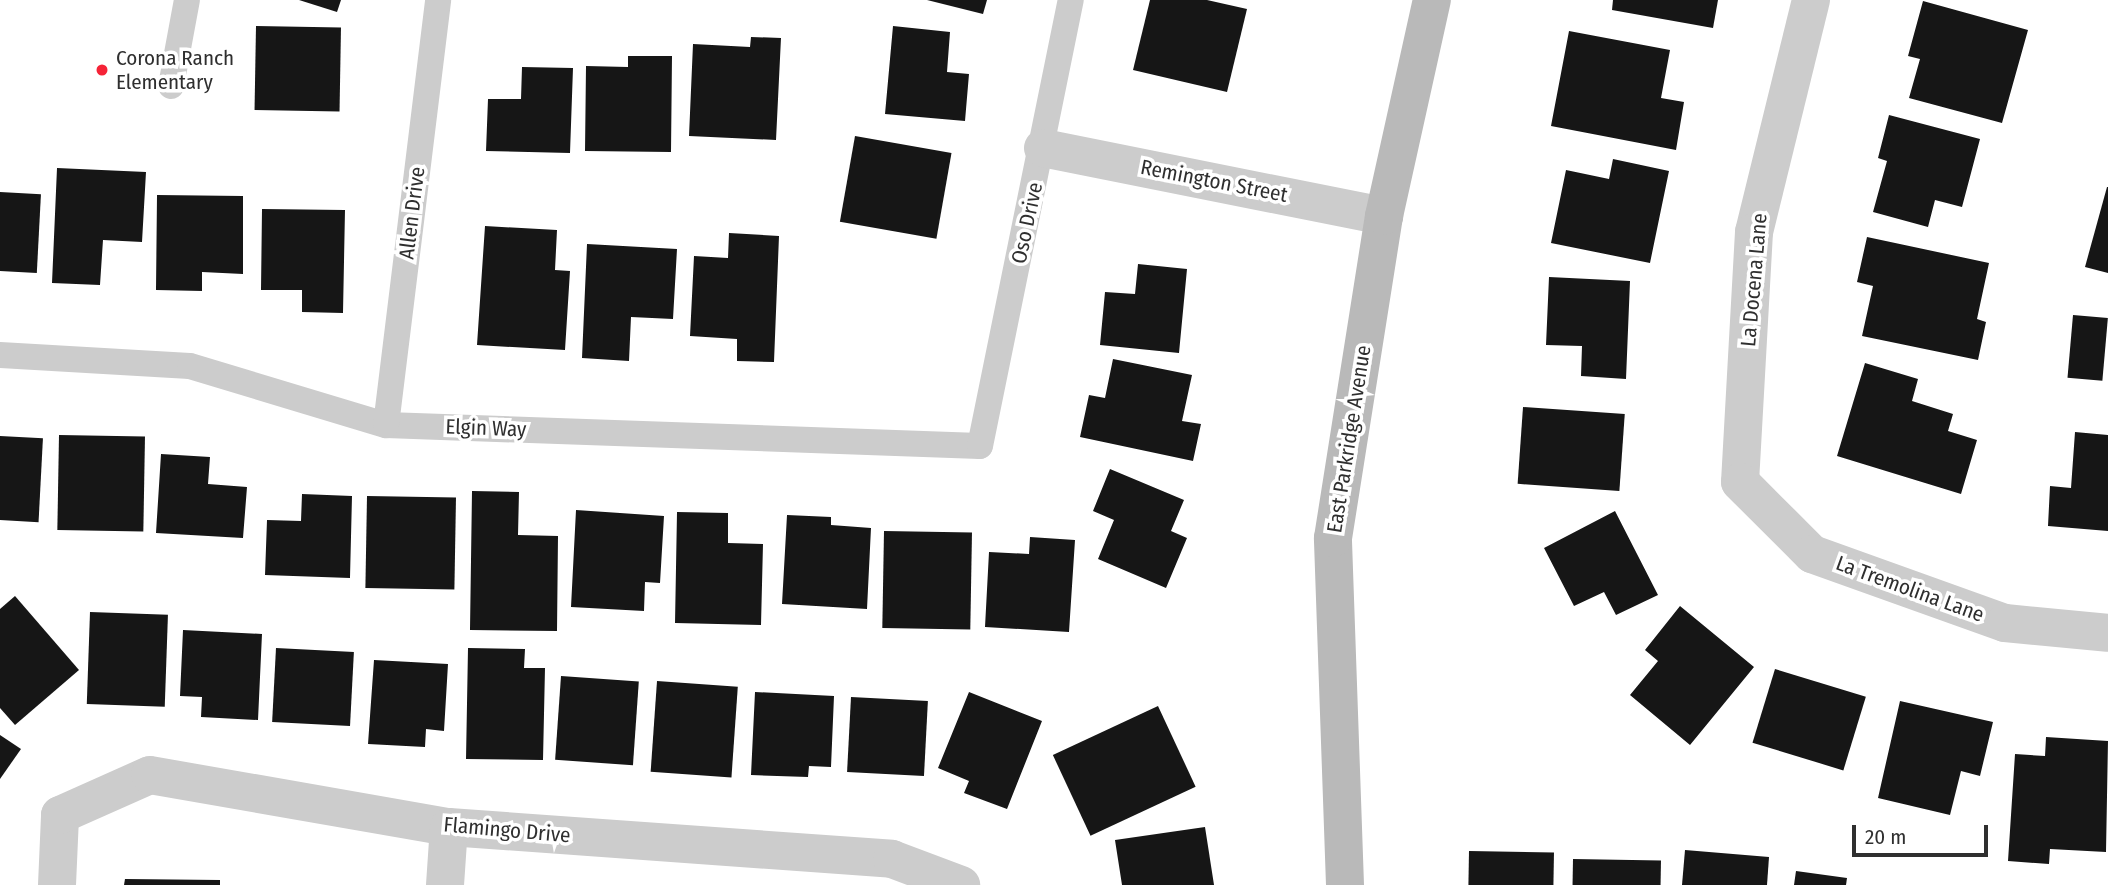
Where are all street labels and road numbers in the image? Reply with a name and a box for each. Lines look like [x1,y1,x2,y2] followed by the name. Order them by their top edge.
[1138,154,1290,208] street label: Remington Street
[394,165,430,261] street label: Allen Drive
[1006,180,1048,266] street label: Oso Drive
[1736,212,1772,348] street label: La Docena Lane
[1322,343,1376,535] street label: East Parkridge Avenue
[445,414,527,442] street label: Elgin Way
[1832,551,1988,627] street label: La Tremolina Lane
[443,812,571,848] street label: Flamingo Drive

